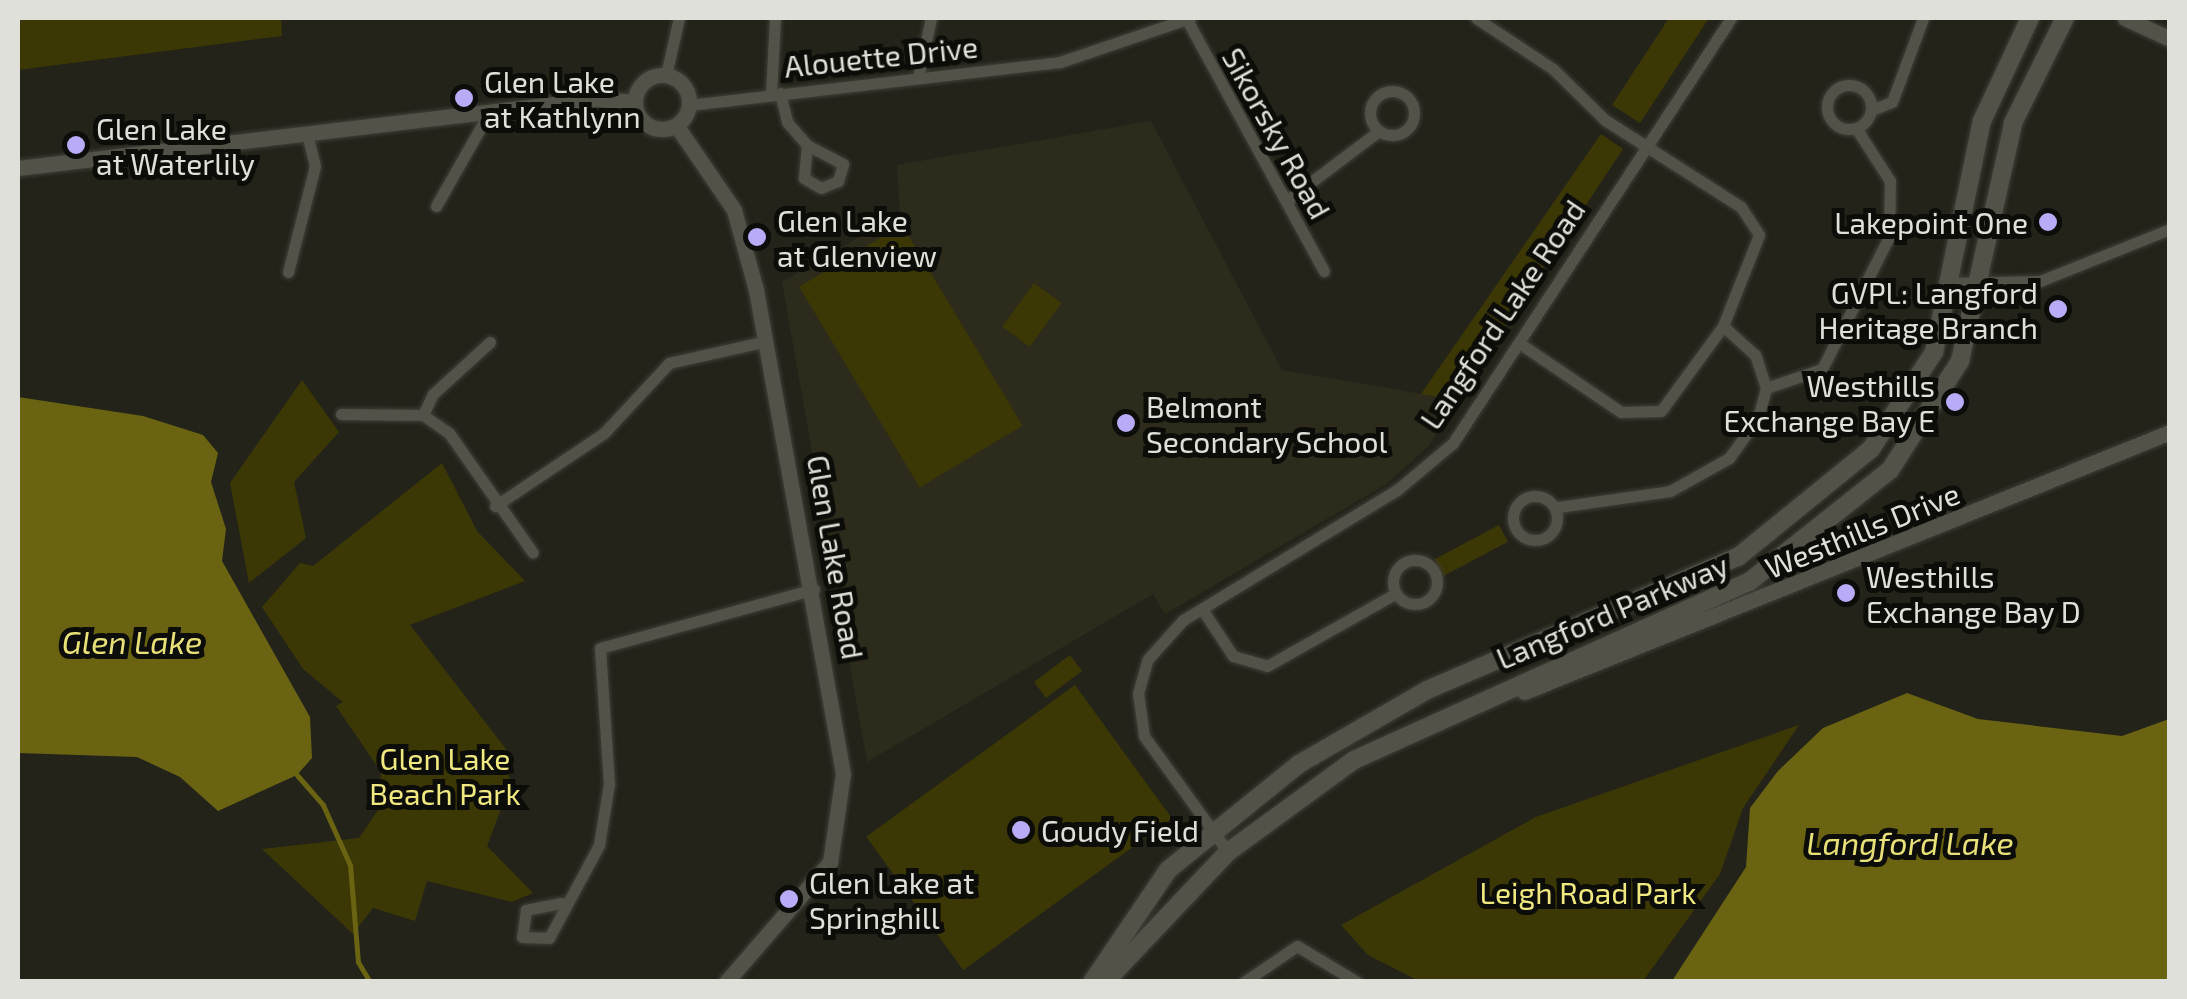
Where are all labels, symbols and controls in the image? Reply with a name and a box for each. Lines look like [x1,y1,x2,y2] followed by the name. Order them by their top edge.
[782,28,980,84] street label: Alouette Drive
[1215,41,1339,225] street label: Sikorsky Road
[484,63,641,134] place label: Glen Lake at Kathlynn
[453,87,475,109] marker: Glen Lake at Kathlynn
[96,110,255,180] place label: Glen Lake at Waterlily
[65,134,87,156] marker: Glen Lake at Waterlily
[1412,193,1592,435] street label: Langford Lake Road
[777,202,937,272] place label: Glen Lake at Glenview
[1834,204,2028,240] place label: Lakepoint One
[2037,211,2059,233] marker: Lakepoint One
[746,226,768,248] marker: Glen Lake at Glenview
[1818,274,2038,344] place label: GVPL: Langford Heritage Branch
[2047,298,2069,320] marker: GVPL: Langford Heritage Branch
[1723,367,1935,438] place label: Westhills Exchange Bay E
[1146,388,1388,458] place label: Belmont Secondary School
[1944,391,1966,413] marker: Westhills Exchange Bay E
[1115,412,1137,434] marker: Belmont Secondary School
[800,452,872,662] street label: Glen Lake Road
[1760,475,1964,585] street label: Westhills Drive
[1491,546,1733,676] street label: Langford Parkway
[1866,558,2081,628] place label: Westhills Exchange Bay D
[1835,582,1857,604] marker: Westhills Exchange Bay D
[62,622,202,660] water label: Glen Lake
[369,740,521,810] park label: Glen Lake Beach Park
[1041,812,1200,848] place label: Goudy Field
[1010,819,1032,841] marker: Goudy Field
[1806,823,2014,861] water label: Langford Lake
[809,864,974,934] place label: Glen Lake at Springhill
[1480,874,1696,910] park label: Leigh Road Park
[778,888,800,910] marker: Glen Lake at Springhill

